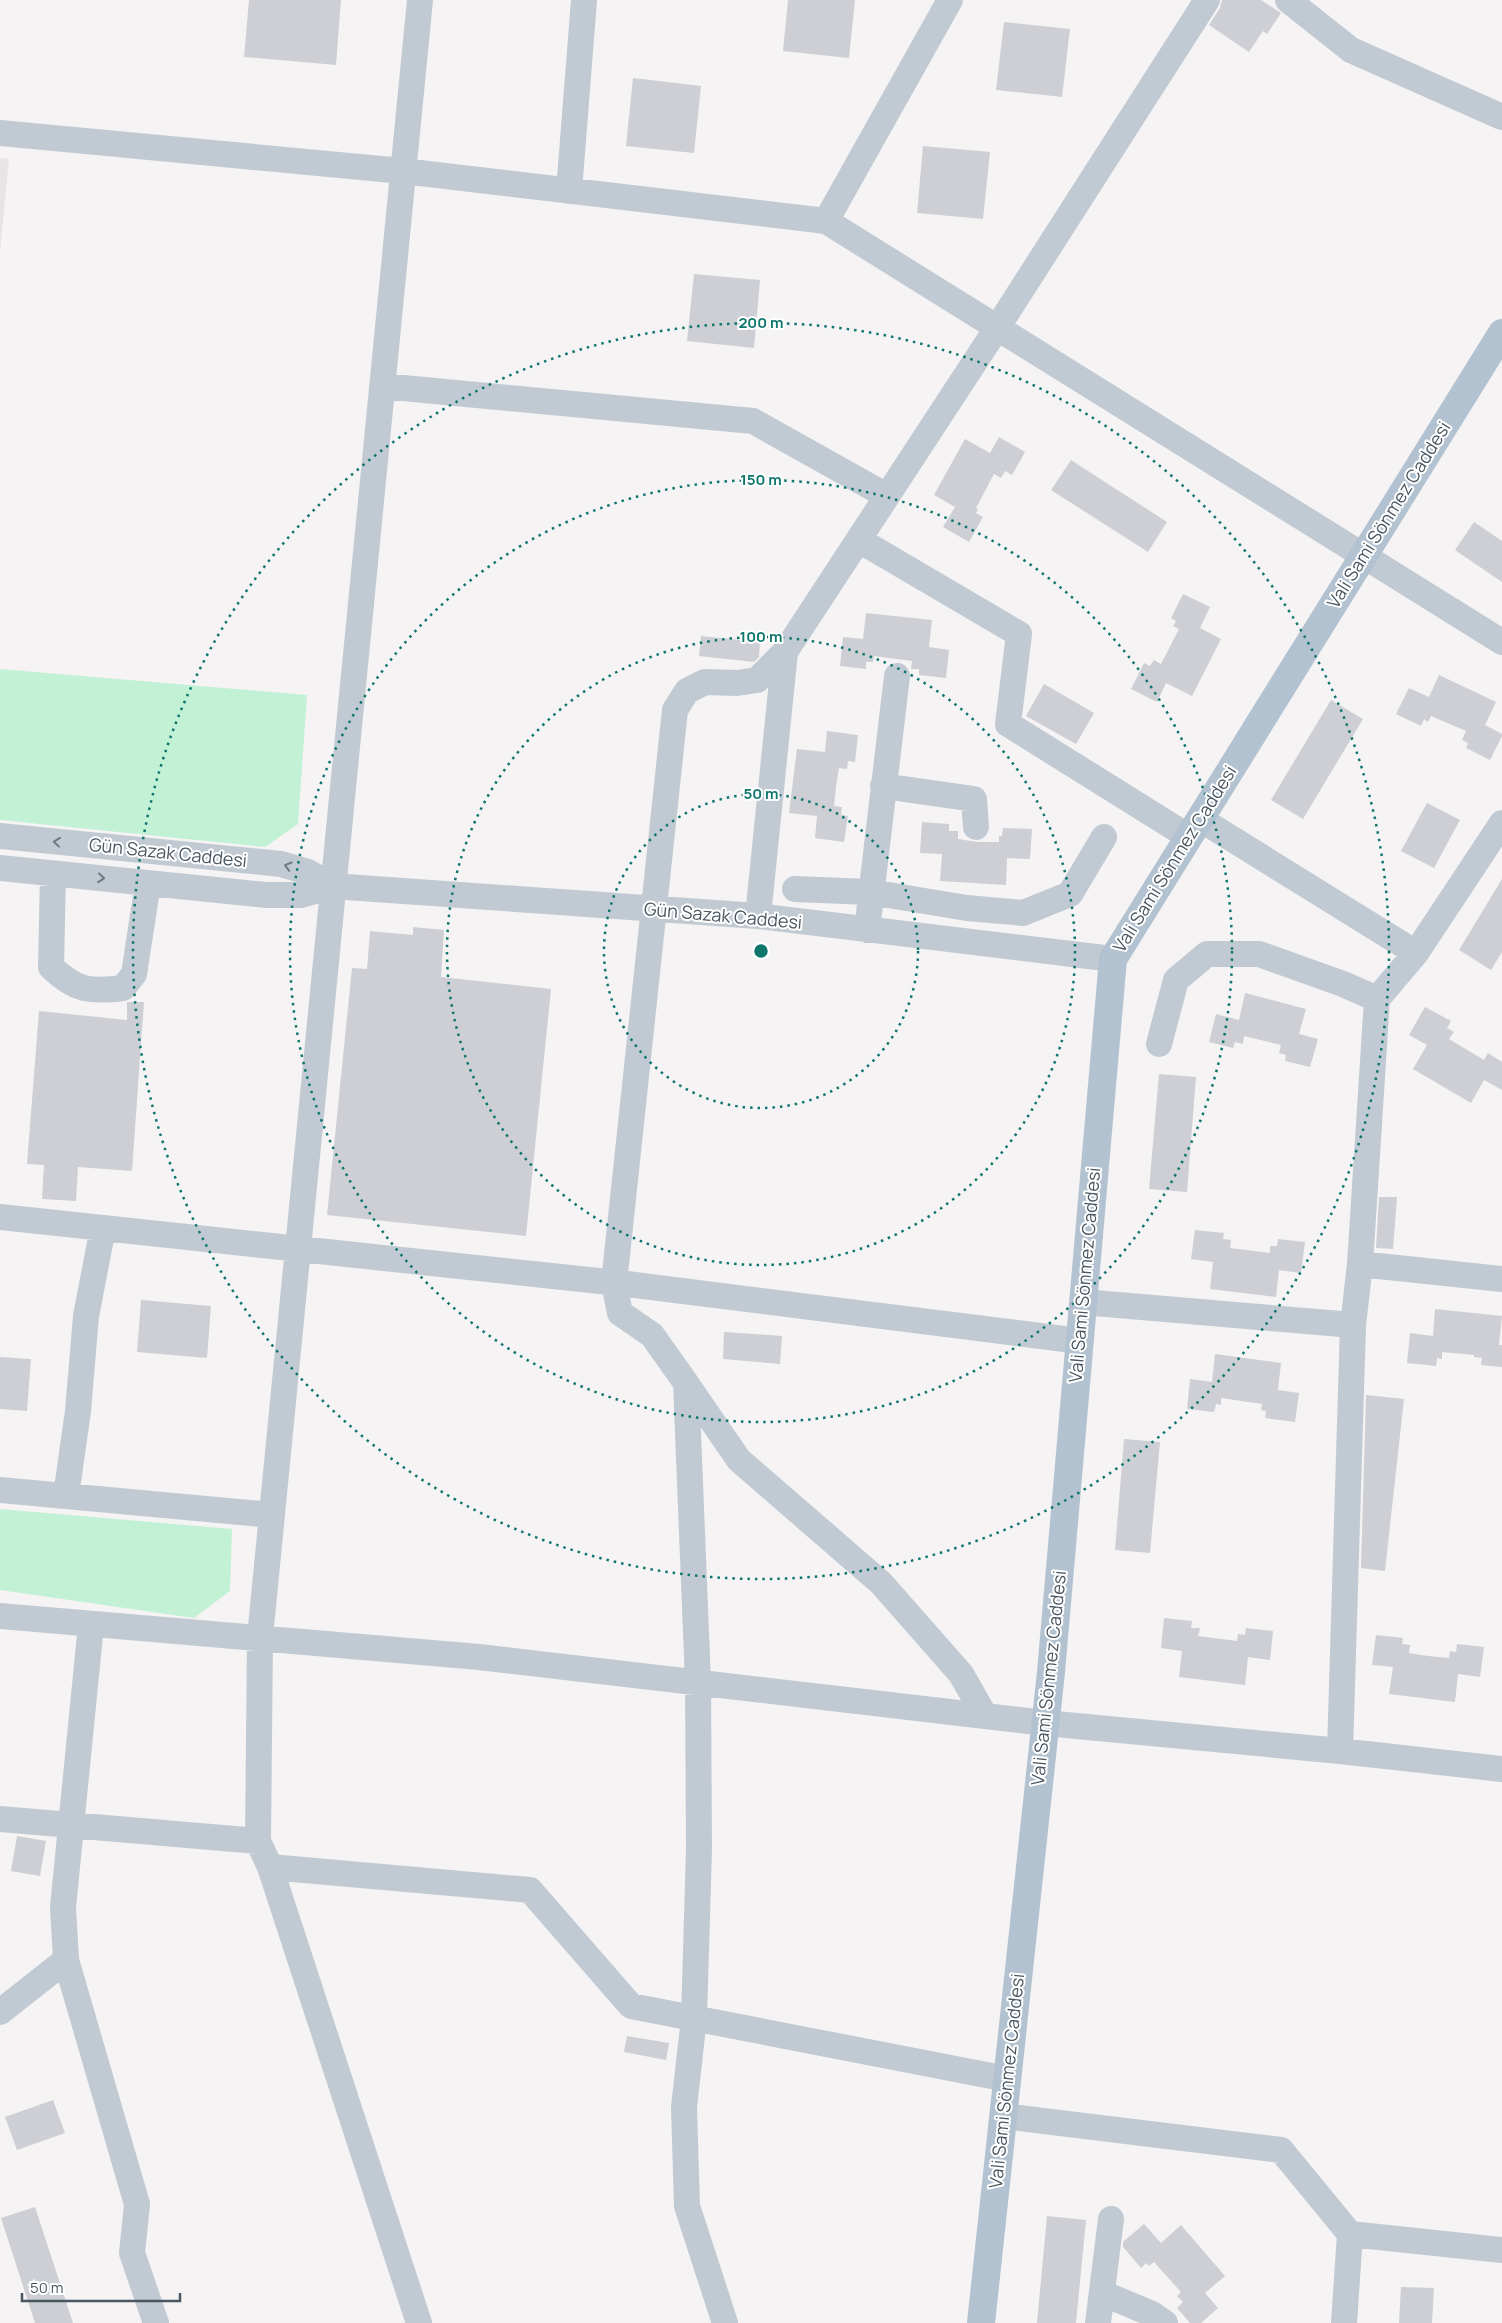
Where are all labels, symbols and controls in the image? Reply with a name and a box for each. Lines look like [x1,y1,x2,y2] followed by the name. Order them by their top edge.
[738,312,784,333] text: 200 m
[1321,417,1456,612] street label: Vali Sami Sönmez Caddesi
[740,469,782,490] text: 150 m
[740,626,782,647] text: 100 m
[1107,761,1242,956] street label: Vali Sami Sönmez Caddesi
[743,783,779,804] text: 50 m
[88,832,248,872] street label: Gün Sazak Caddesi
[53,837,61,848] one-way arrow
[284,862,293,872] one-way arrow
[97,873,105,884] one-way arrow
[643,896,803,934] street label: Gün Sazak Caddesi
[752,942,770,960] centre of rings
[1063,1166,1105,1384] street label: Vali Sami Sönmez Caddesi
[1025,1569,1071,1787] street label: Vali Sami Sönmez Caddesi
[983,1972,1029,2190] street label: Vali Sami Sönmez Caddesi
[22,2270,180,2302] scale bar
[30,2277,64,2298] text: 50 m

